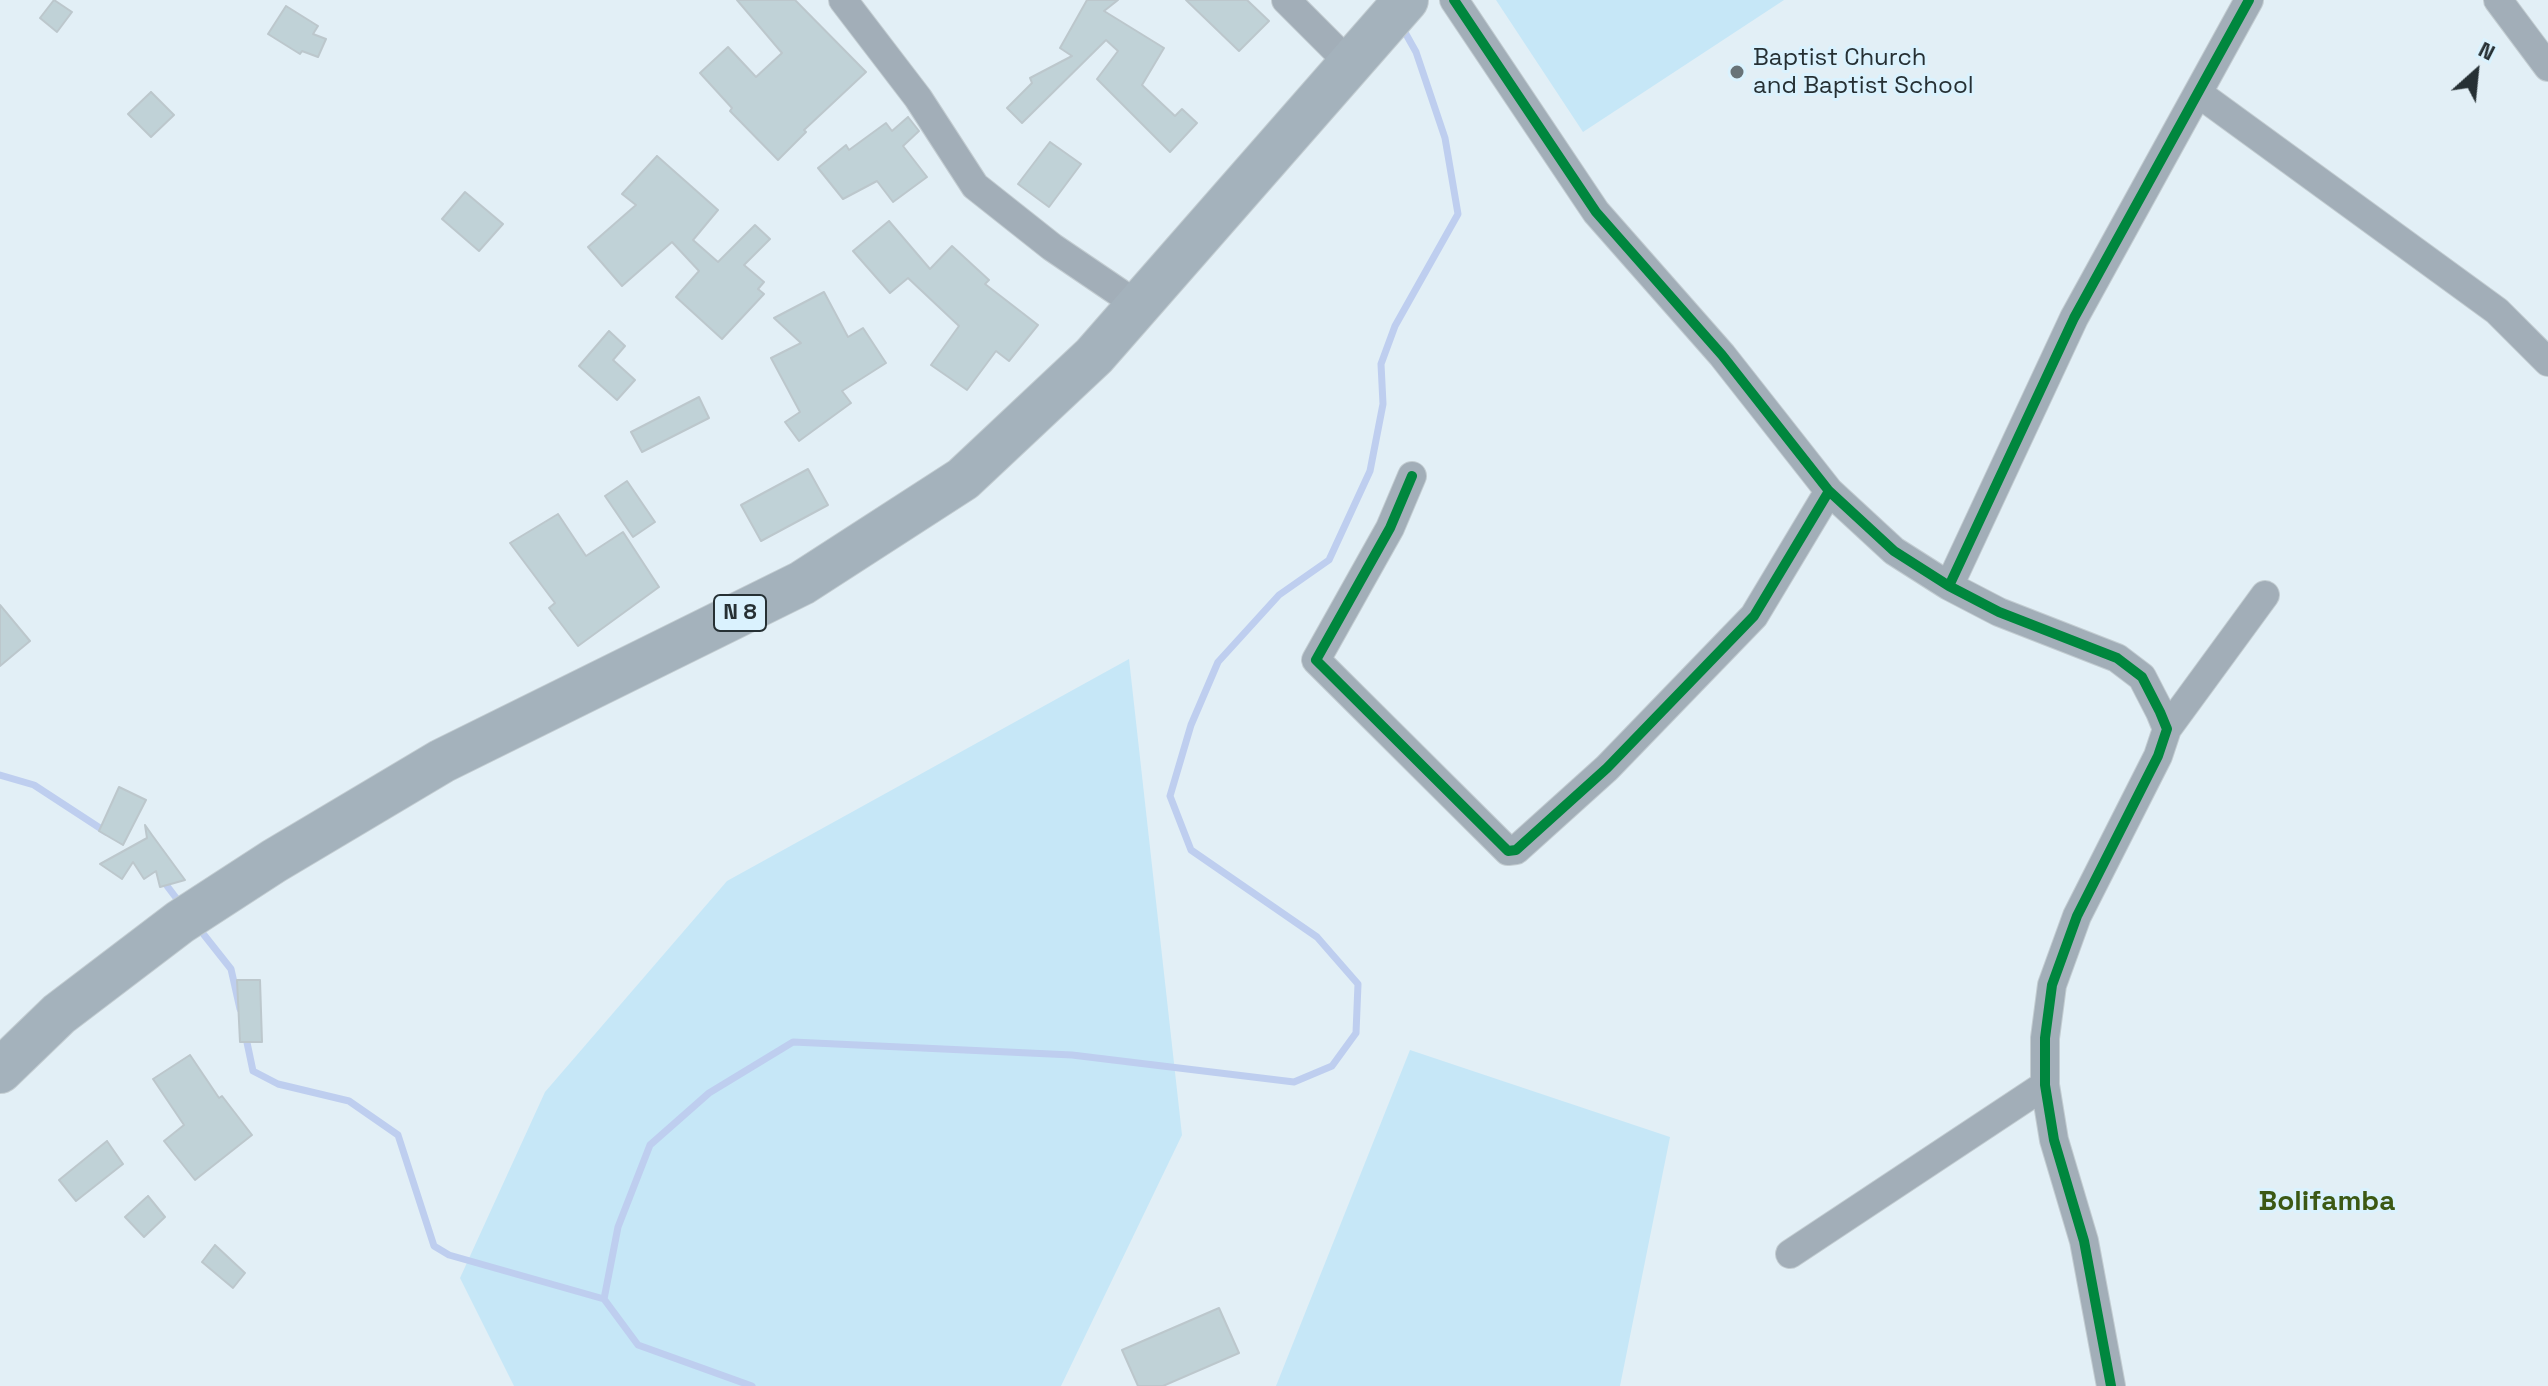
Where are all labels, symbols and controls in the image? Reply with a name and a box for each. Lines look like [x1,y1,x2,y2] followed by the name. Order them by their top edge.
[2436,32,2516,112] north arrow
[2474,35,2500,66] text: N
[1753,44,1974,100] place label: Baptist Church and Baptist School
[1728,63,1746,81] marker: Baptist Church and Baptist School
[714,595,766,631] road number: N 8
[2259,1185,2395,1219] district label: Bolifamba

